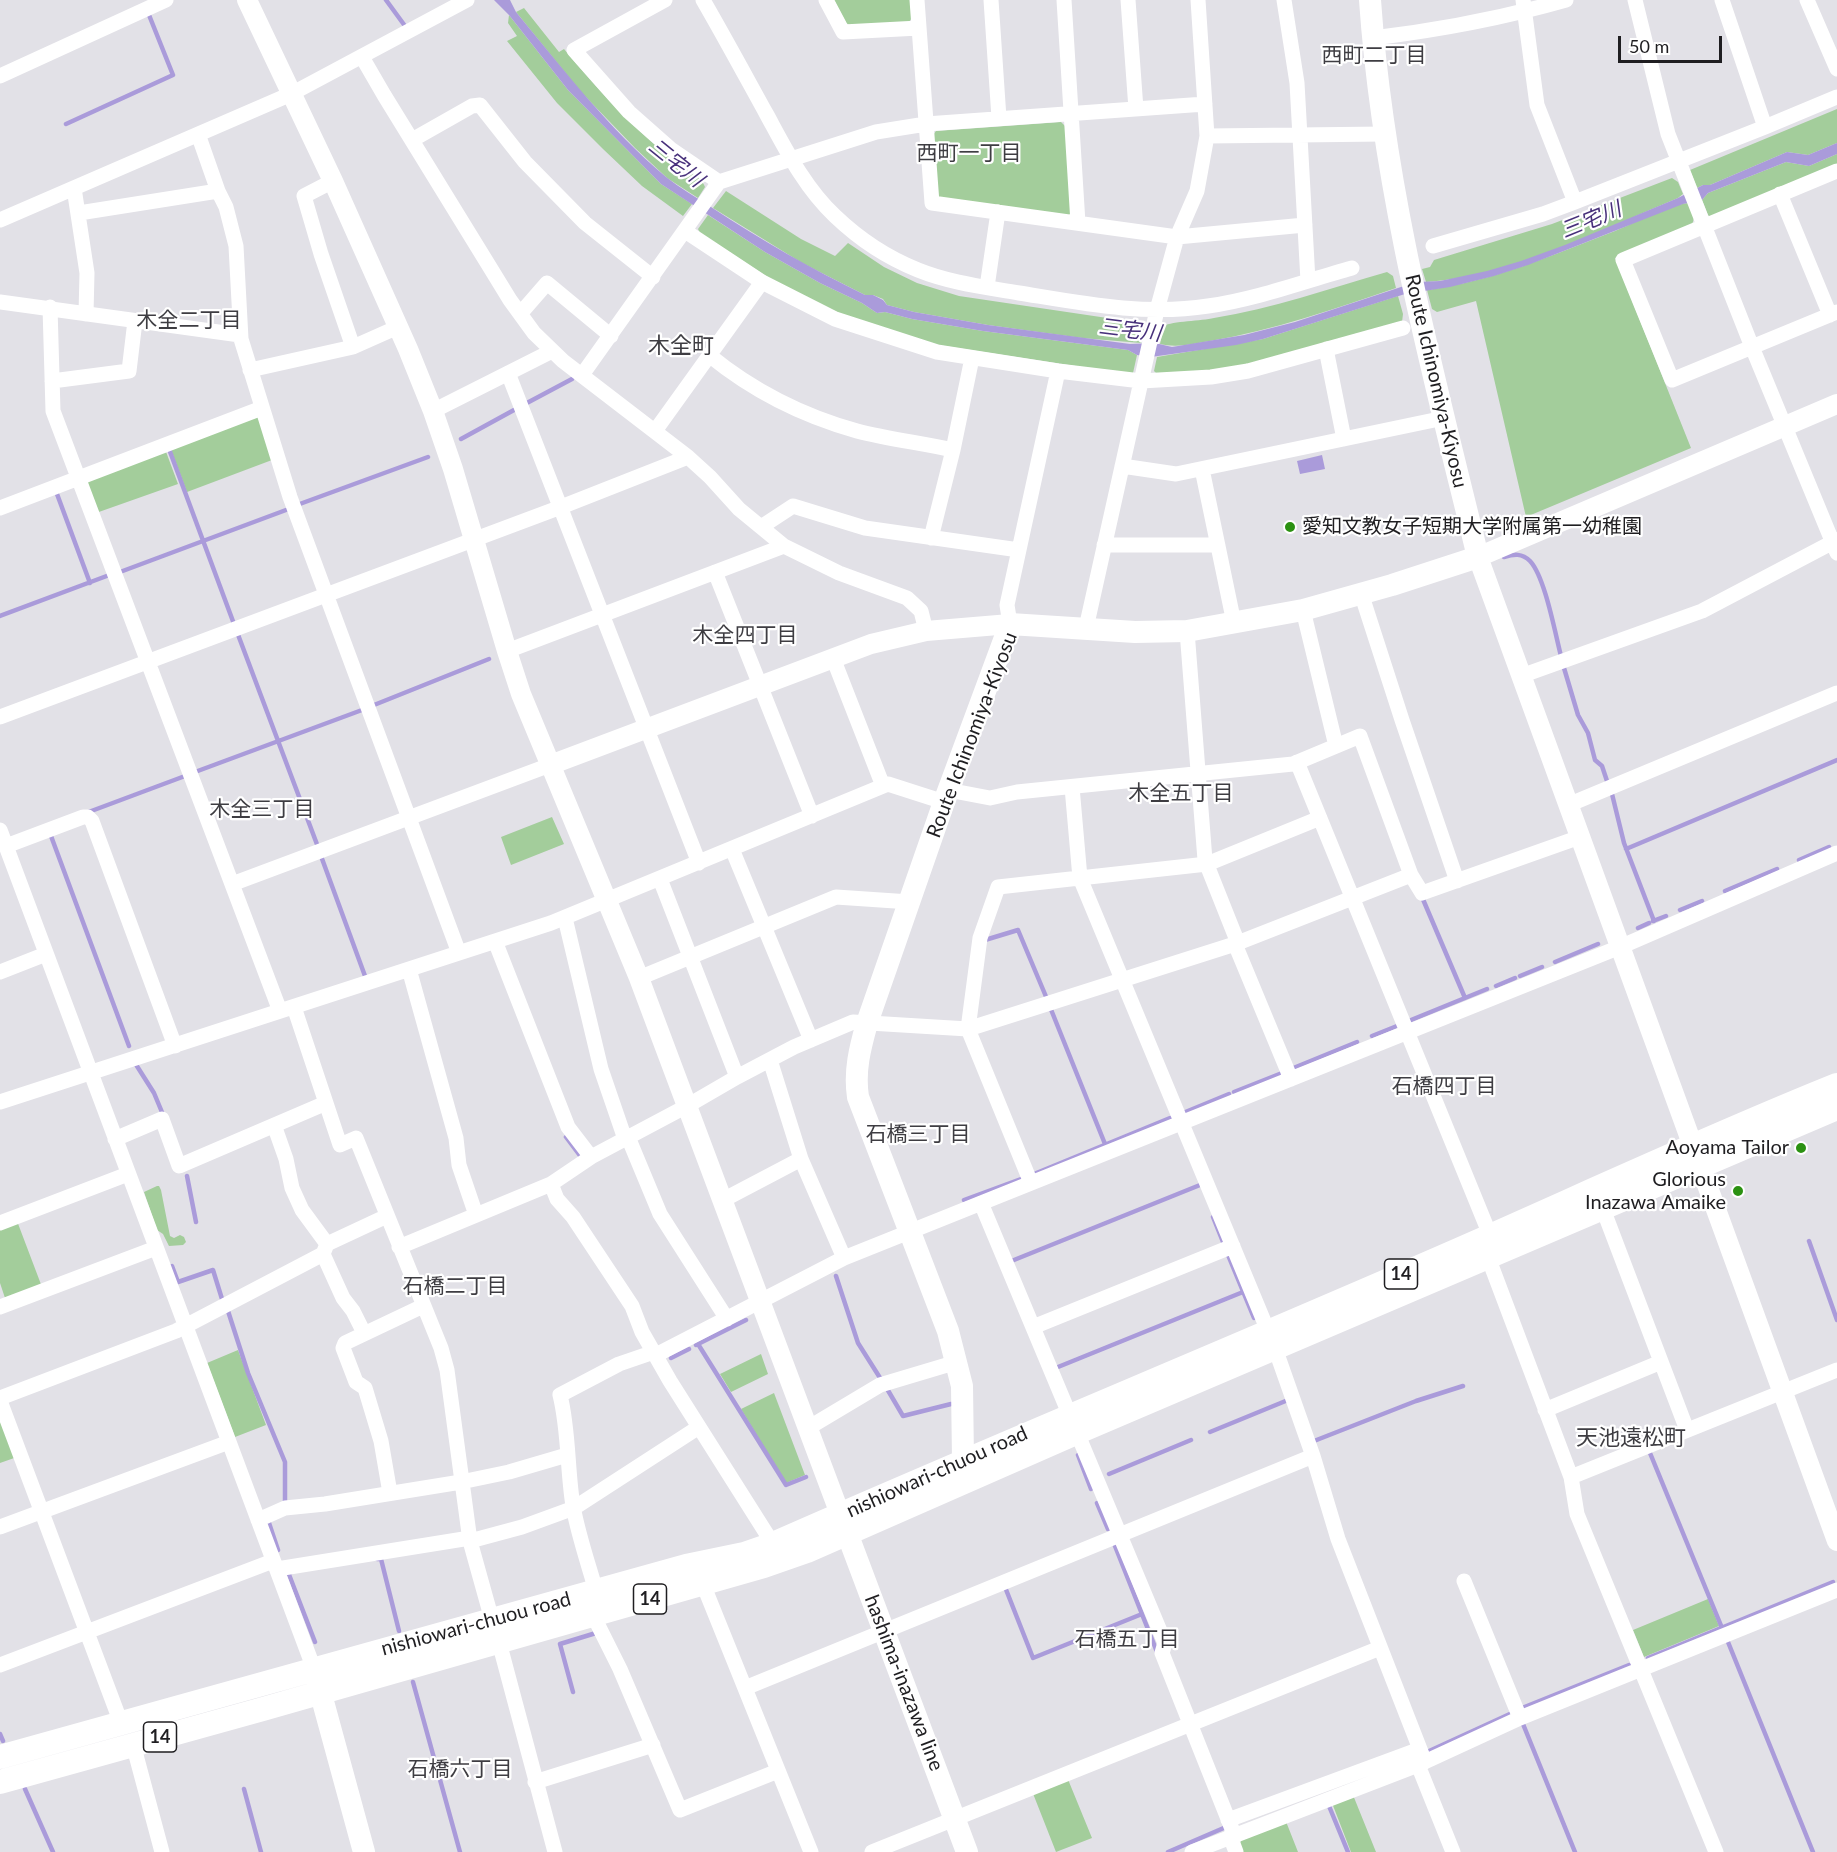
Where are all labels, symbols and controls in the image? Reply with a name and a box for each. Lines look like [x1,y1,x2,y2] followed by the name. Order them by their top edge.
[1621,24,1724,62] scale bar
[1629,35,1669,57] text: 50 m
[1322,42,1426,68] district label: 西町二丁目
[644,133,708,193] water label: 三宅川
[917,140,1021,166] district label: 西町一丁目
[1557,197,1625,243] water label: 三宅川
[1400,272,1472,490] street label: Route Ichinomiya-Kiyosu
[137,307,241,333] district label: 木全二丁目
[1097,314,1163,346] water label: 三宅川
[648,333,714,359] district label: 木全町
[1302,515,1642,539] place label: 愛知文教女子短期大学附属第一幼稚園
[1283,520,1297,534] marker: 愛知文教女子短期大学附属第一幼稚園
[693,622,797,648] district label: 木全四丁目
[922,629,1022,841] street label: Route Ichinomiya-Kiyosu
[1129,780,1233,806] district label: 木全五丁目
[210,796,314,822] district label: 木全三丁目
[1392,1073,1496,1099] district label: 石橋四丁目
[866,1121,970,1147] district label: 石橋三丁目
[1666,1136,1789,1160] place label: Aoyama Tailor
[1794,1141,1808,1155] marker: Aoyama Tailor
[1585,1168,1726,1215] place label: Glorious Inazawa Amaike
[1731,1184,1745,1198] marker: Glorious Inazawa Amaike
[1384,1259,1418,1289] road number: 14
[403,1273,507,1299] district label: 石橋二丁目
[843,1421,1031,1523] street label: nishiowari-chuou road
[1576,1425,1686,1451] district label: 天池遠松町
[634,1584,666,1614] road number: 14
[378,1587,574,1661] street label: nishiowari-chuou road
[859,1592,949,1774] street label: hashima-inazawa line
[1075,1626,1179,1652] district label: 石橋五丁目
[144,1722,176,1752] road number: 14
[408,1756,512,1782] district label: 石橋六丁目

